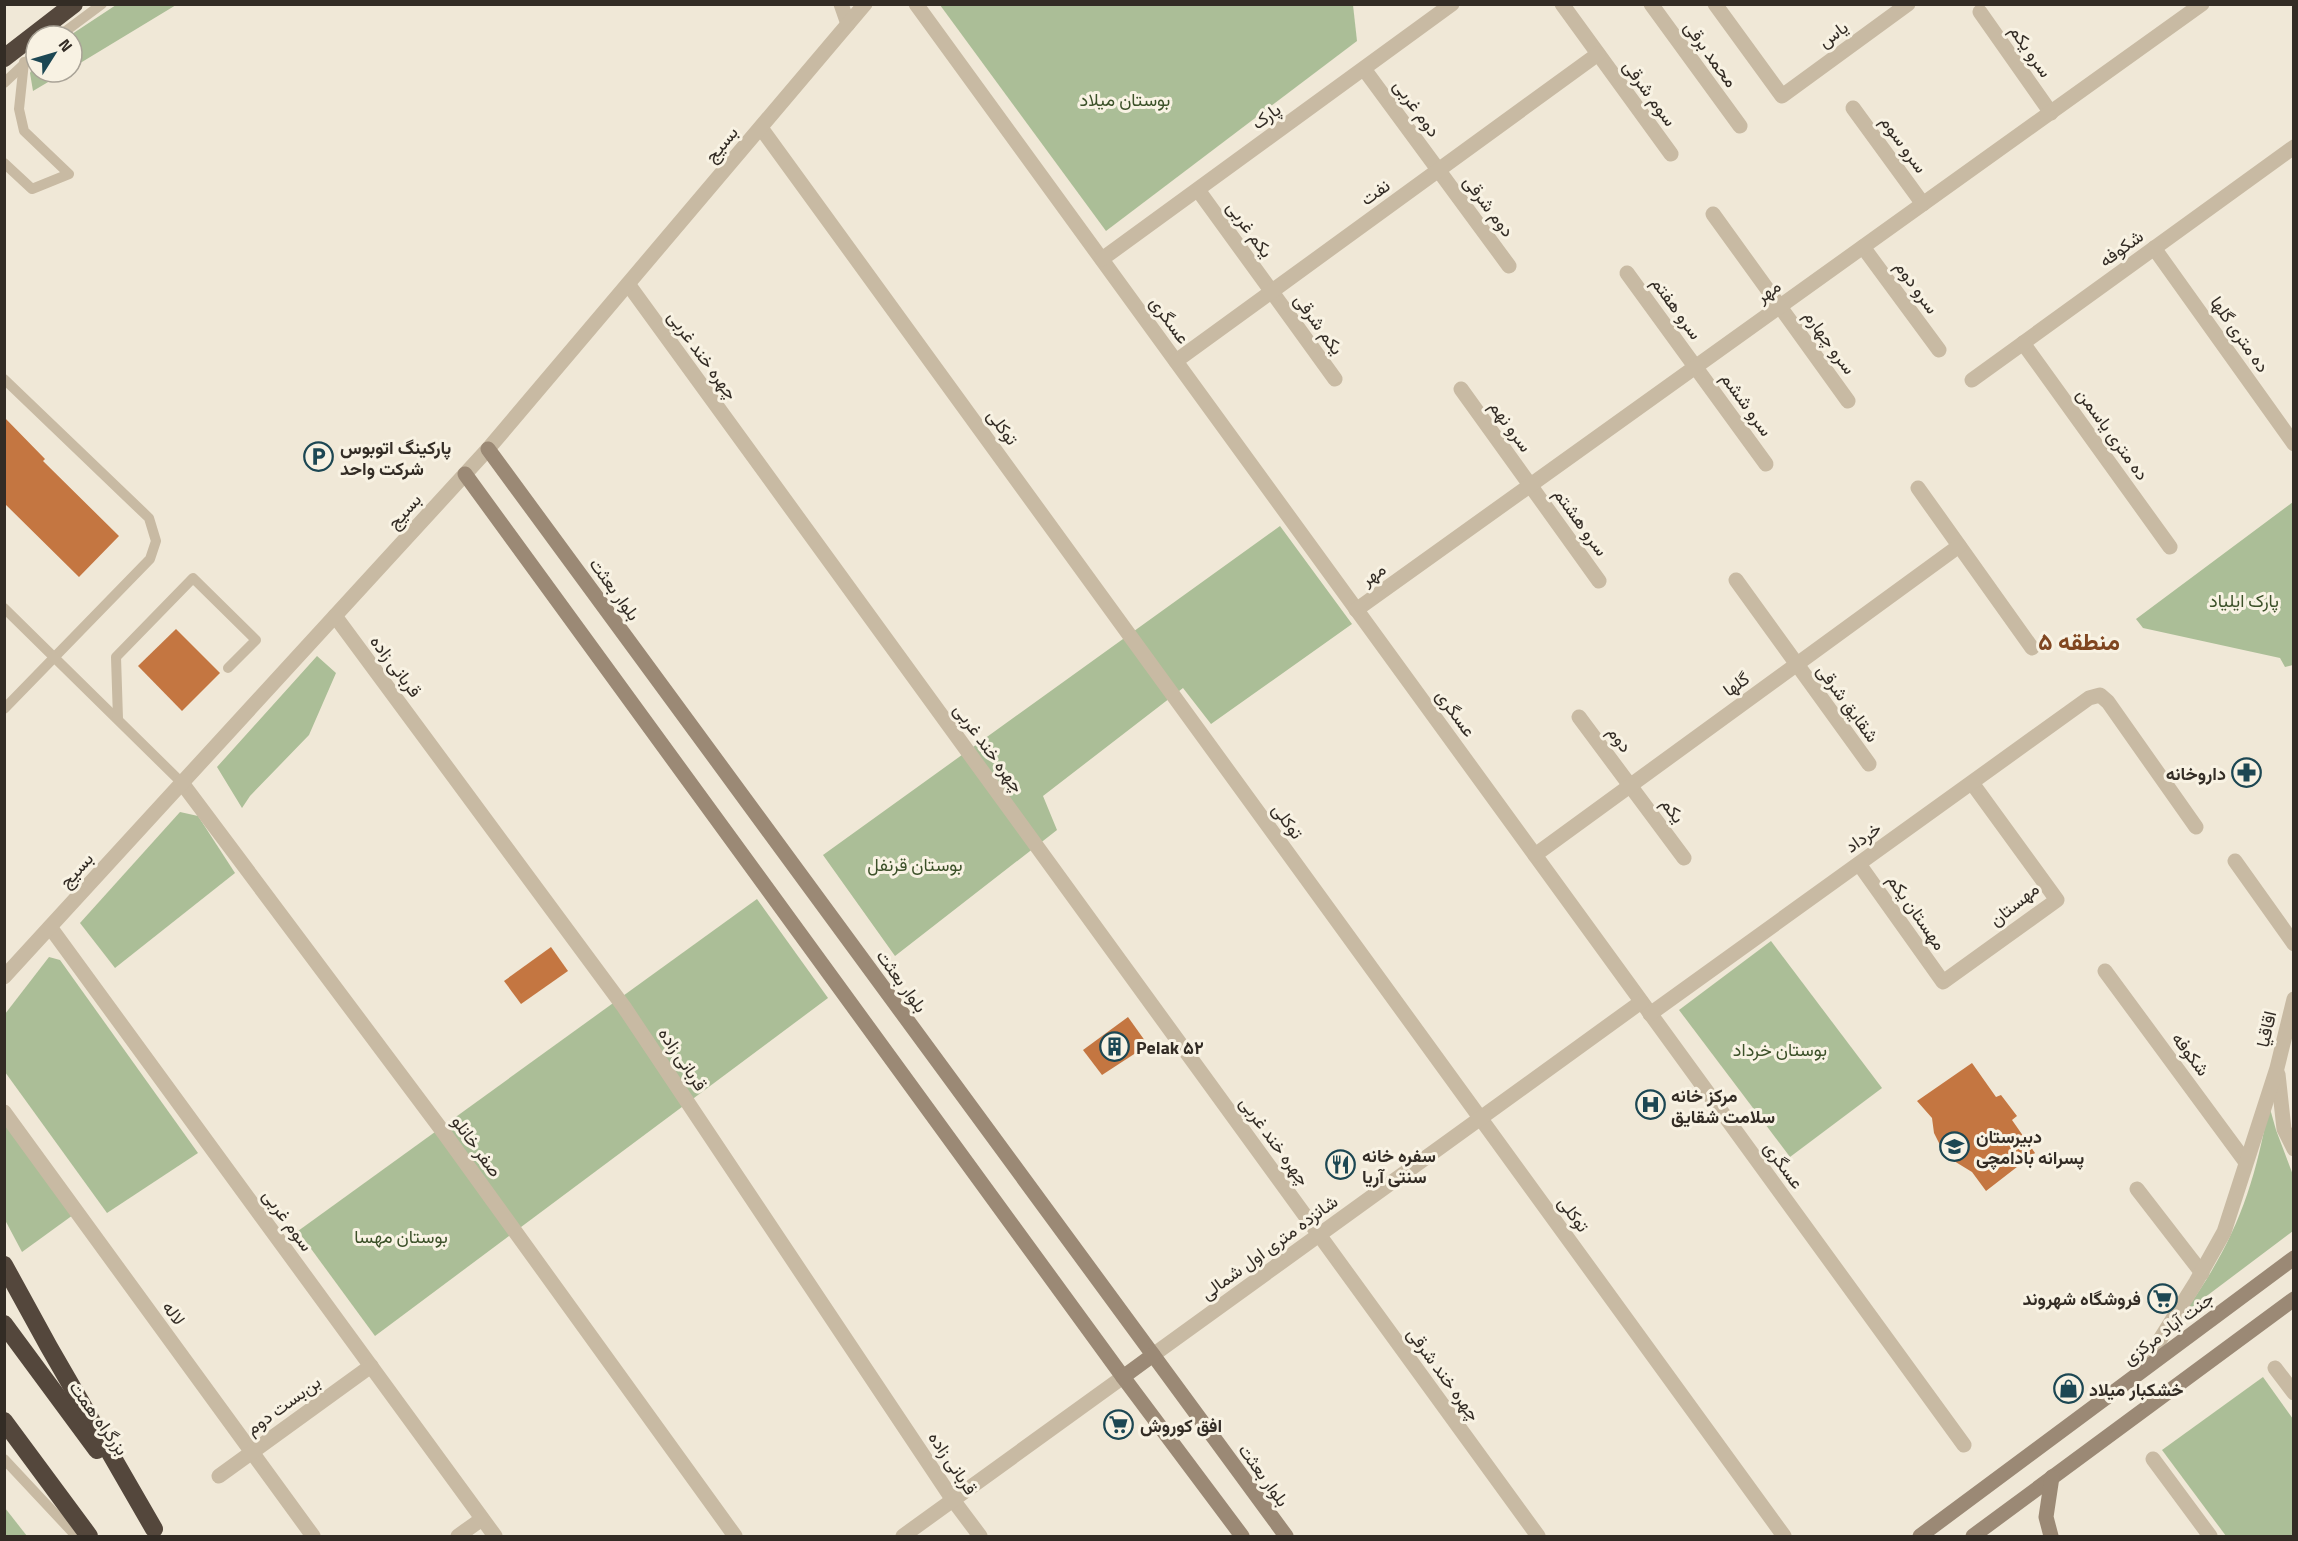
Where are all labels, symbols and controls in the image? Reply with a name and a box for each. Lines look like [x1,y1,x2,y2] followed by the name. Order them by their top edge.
[1812,14,1854,54] street label: یاس
[1678,15,1744,93] street label: محمد برقی
[2003,19,2059,83] street label: سرو یکم
[24,24,84,84] north arrow
[53,33,79,57] text: N
[1617,54,1683,132] street label: سوم شرقی
[1387,73,1447,143] street label: دوم غربی
[1080,86,1170,113] park label: بوستان میلاد
[1246,96,1286,136] street label: پارک
[1874,109,1934,179] street label: سرو سوم
[698,120,744,168] street label: بسیج
[1457,169,1521,243] street label: دوم شرقی
[1355,172,1395,212] street label: نفت
[1220,195,1280,263] street label: یکم غربی
[2093,223,2149,273] street label: شکوفه
[1888,255,1946,319] street label: سرو دوم
[1645,271,1709,345] street label: سرو هفتم
[1749,273,1786,310] street label: مهر
[1288,288,1350,360] street label: یکم شرقی
[1143,290,1197,350] street label: عسگری
[2204,290,2276,378] street label: ده متری گلها
[1797,304,1863,380] street label: سرو چهارم
[661,305,745,405] street label: چهره خند غربی
[1714,366,1780,442] street label: سرو ششم
[2070,382,2156,486] street label: ده متری یاسمن
[1483,394,1539,458] street label: سرو نهم
[981,403,1025,451] street label: توکلی
[340,434,451,482] place label: پارکینگ اتوبوس شرکت واحد
[303,441,335,473] parking icon: پارکینگ اتوبوس شرکت واحد
[1547,482,1615,562] street label: سرو هشتم
[380,487,428,535] street label: بسیج
[583,552,647,626] street label: بلوار بعثت
[1354,556,1391,593] street label: مهر
[2209,587,2279,614] park label: پارک ایلیاد
[2038,623,2120,659] district label: منطقه ۵
[364,629,428,703] street label: قربانی زاده
[1810,658,1886,748] street label: شقایق شرقی
[1717,665,1755,703] street label: گلها
[1429,683,1483,743] street label: عسگری
[947,698,1031,798] street label: چهره خند غربی
[1601,720,1639,758] street label: دوم
[2231,757,2263,789] pharmacy icon: داروخانه
[2166,760,2226,787] place label: داروخانه
[1654,791,1692,829] street label: یکم
[1266,797,1310,845] street label: توکلی
[1839,815,1887,859] street label: خرداد
[52,846,100,894] street label: بسیج
[867,851,963,878] park label: بوستان قرنفل
[1881,868,1953,956] street label: مهستان یکم
[1983,875,2045,933] street label: مهستان
[870,944,934,1018] street label: بلوار بعثت
[2249,1008,2283,1050] street label: اقاقیا
[652,1022,714,1096] street label: قربانی زاده
[2165,1026,2217,1082] street label: شکوفه
[1099,1031,1131,1063] building icon: Pelak ۵۲
[1136,1034,1204,1061] place label: Pelak ۵۲
[1733,1036,1827,1063] park label: بوستان خرداد
[1671,1082,1775,1130] place label: مرکز خانه سلامت شقایق
[1634,1089,1666,1121] hospital icon: مرکز خانه سلامت شقایق
[1233,1091,1317,1191] street label: چهره خند غربی
[445,1110,509,1182] street label: صفر خانلو
[1976,1123,2085,1171] place label: دبیرستان پسرانه بادامچی
[1939,1130,1971,1162] school or university icon: دبیرستان پسرانه بادامچی
[1757,1135,1811,1195] street label: عسگری
[1362,1142,1436,1190] place label: سفره خانه سنتی آریا
[1325,1149,1357,1181] restaurant icon: سفره خانه سنتی آریا
[256,1183,320,1257] street label: سوم غربی
[1195,1188,1343,1306] street label: شانزده متری اول شمالی
[1552,1190,1596,1238] street label: توکلی
[354,1223,448,1250] park label: بوستان مهسا
[2146,1282,2178,1314] supermarket icon: فروشگاه شهروند
[2023,1285,2141,1312] place label: فروشگاه شهروند
[2117,1285,2219,1371] street label: جنت آباد مرکزی
[156,1295,192,1331] street label: لاله
[1401,1321,1487,1427] street label: چهره خند شرقی
[240,1369,326,1441] street label: بن‌بست دوم
[2052,1373,2084,1405] shop icon: خشکبار میلاد
[63,1375,135,1461] street label: بزرگراه همت
[2089,1376,2184,1403] place label: خشکبار میلاد
[1103,1409,1135,1441] supermarket icon: افق کوروش
[1140,1412,1222,1439] place label: افق کوروش
[922,1426,984,1500] street label: قربانی زاده
[1232,1438,1296,1512] street label: بلوار بعثت

